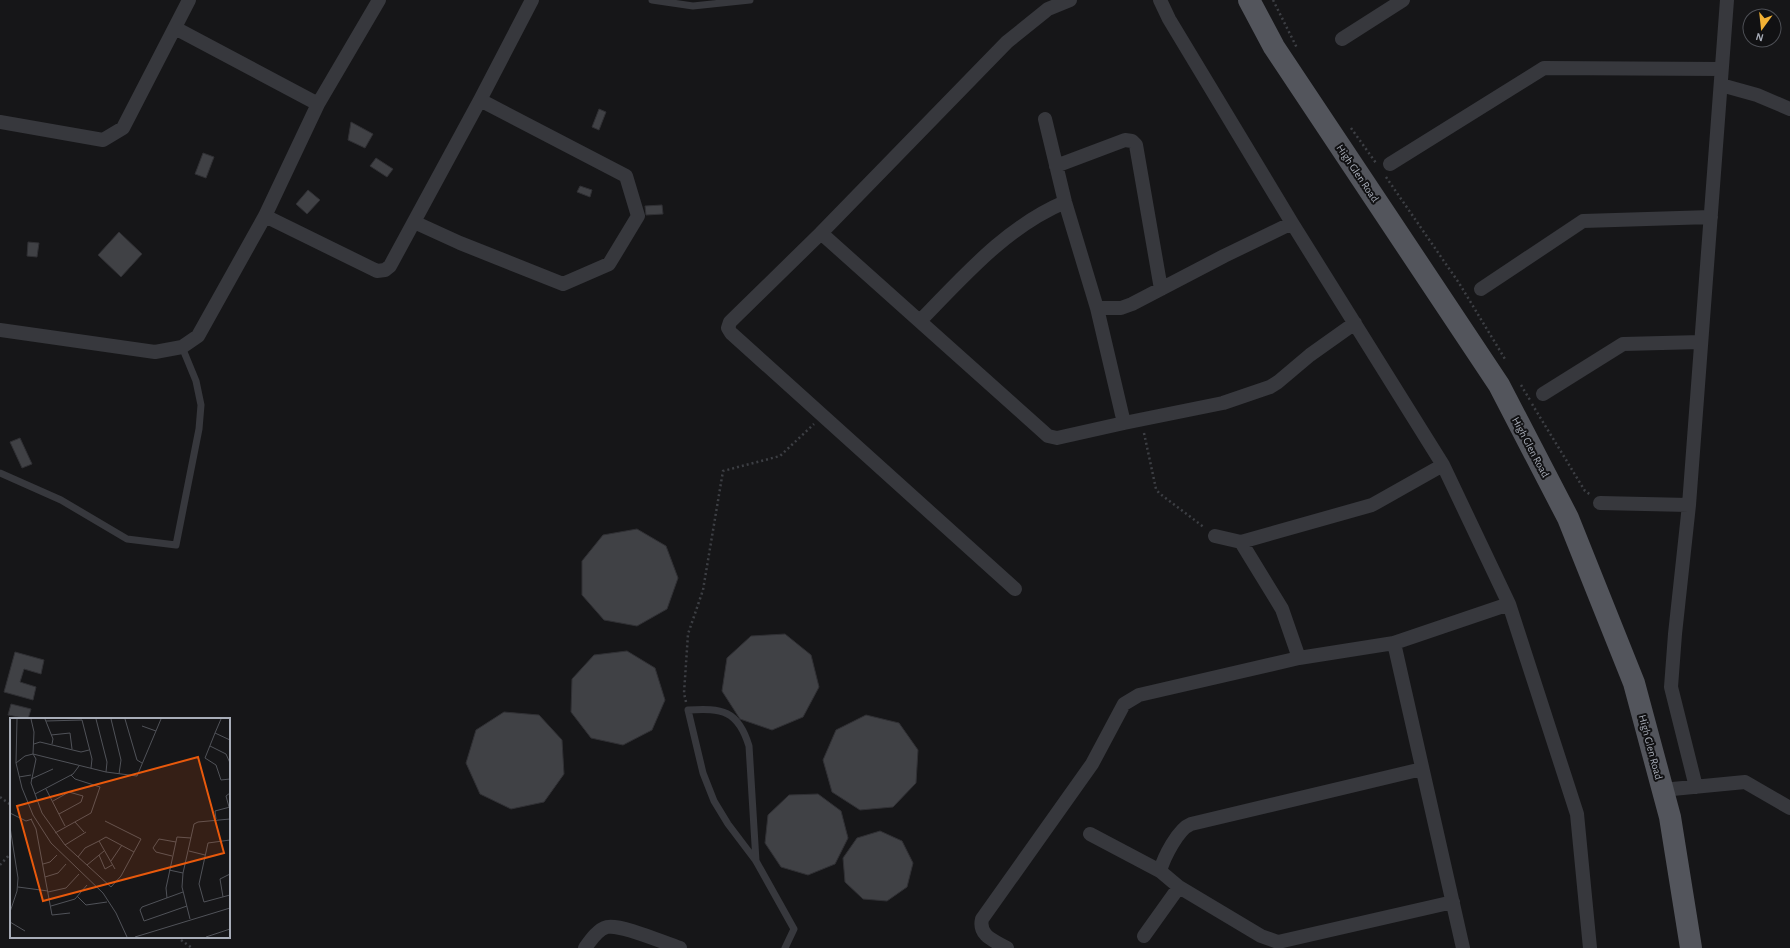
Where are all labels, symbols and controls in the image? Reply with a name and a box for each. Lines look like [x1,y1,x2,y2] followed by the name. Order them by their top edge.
[1742,8,1782,48] north arrow
[1754,31,1765,43] text: N
[1334,143,1381,204] street label: High Glen Road
[1510,415,1551,480] street label: High Glen Road
[1637,713,1665,781] street label: High Glen Road
[10,718,230,938] inset map

